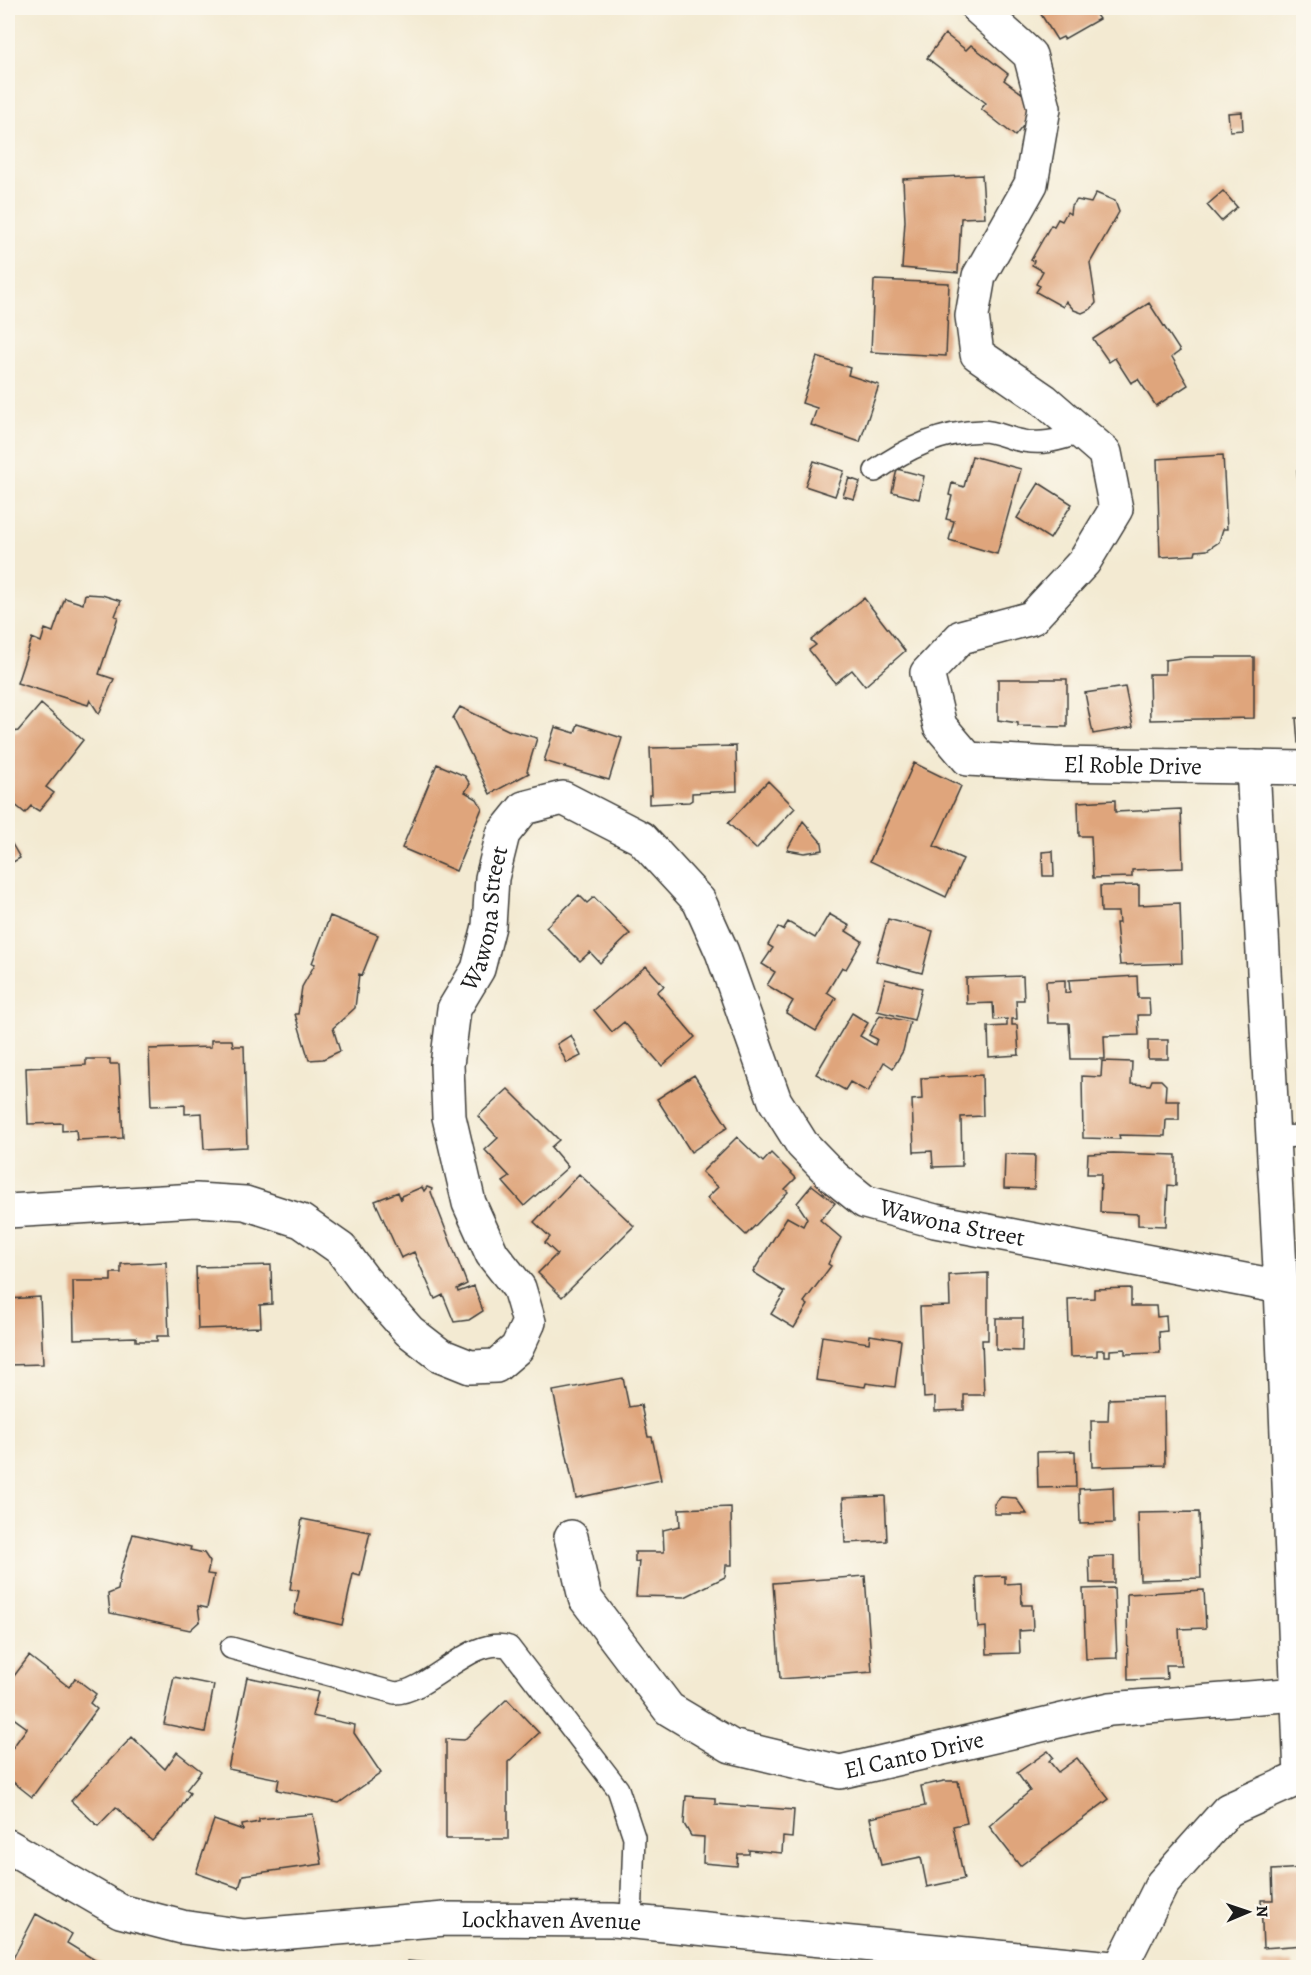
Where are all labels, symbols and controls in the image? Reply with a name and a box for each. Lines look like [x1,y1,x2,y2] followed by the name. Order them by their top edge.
[1064,748,1202,782] street label: El Roble Drive
[452,842,515,998] street label: Wawona Street
[875,1190,1028,1254] street label: Wawona Street
[841,1723,987,1787] street label: El Canto Drive
[1218,1882,1278,1942] north arrow
[461,1903,643,1939] street label: Lockhaven Avenue
[1251,1905,1273,1918] text: N

